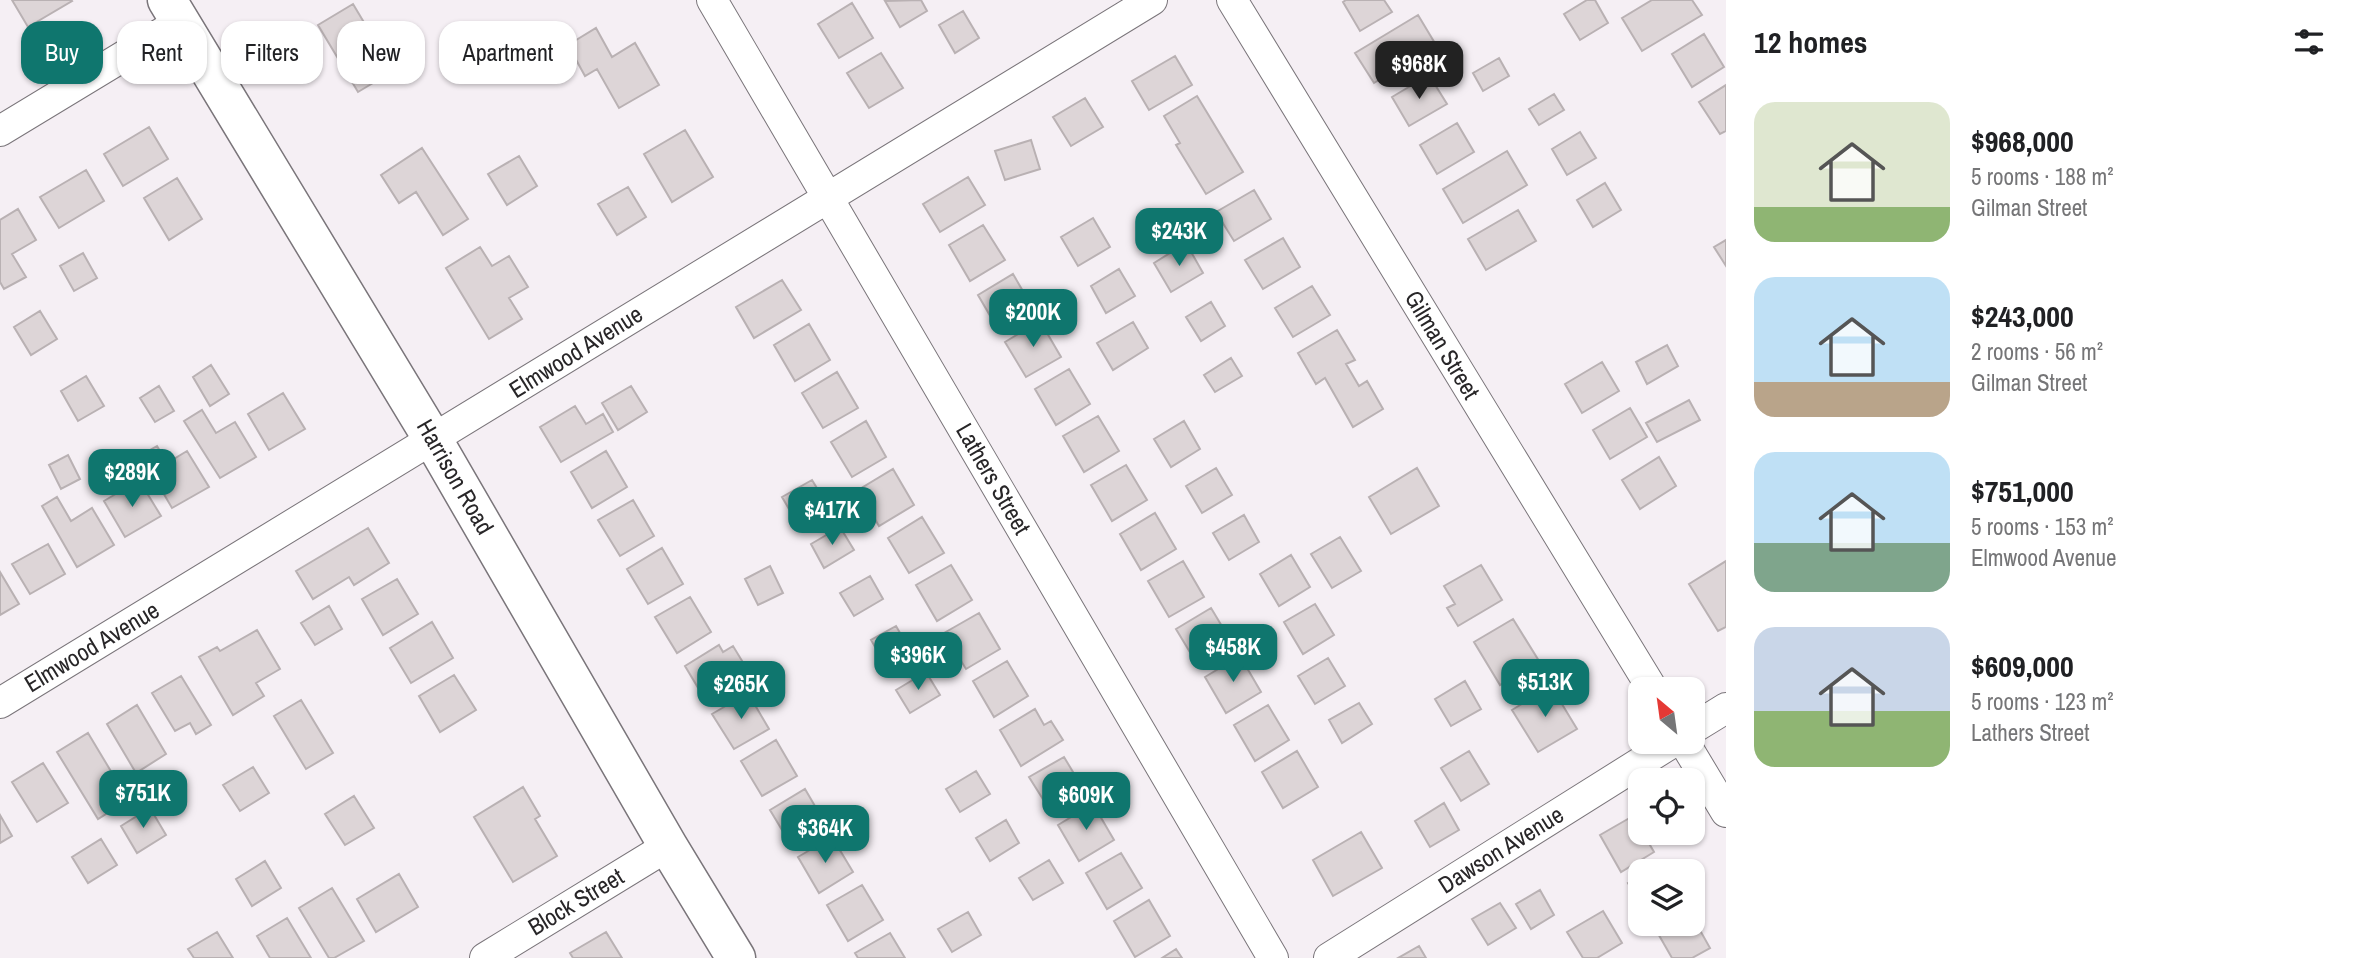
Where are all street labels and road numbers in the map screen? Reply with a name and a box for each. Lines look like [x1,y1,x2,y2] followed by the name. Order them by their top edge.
[1398,284,1488,405] street label: Gilman Street
[503,297,648,405] street label: Elmwood Avenue
[410,413,502,540] street label: Harrison Road
[949,417,1039,540] street label: Lathers Street
[18,593,165,699] street label: Elmwood Avenue
[1432,798,1569,900] street label: Dawson Avenue
[522,860,630,942] street label: Block Street

